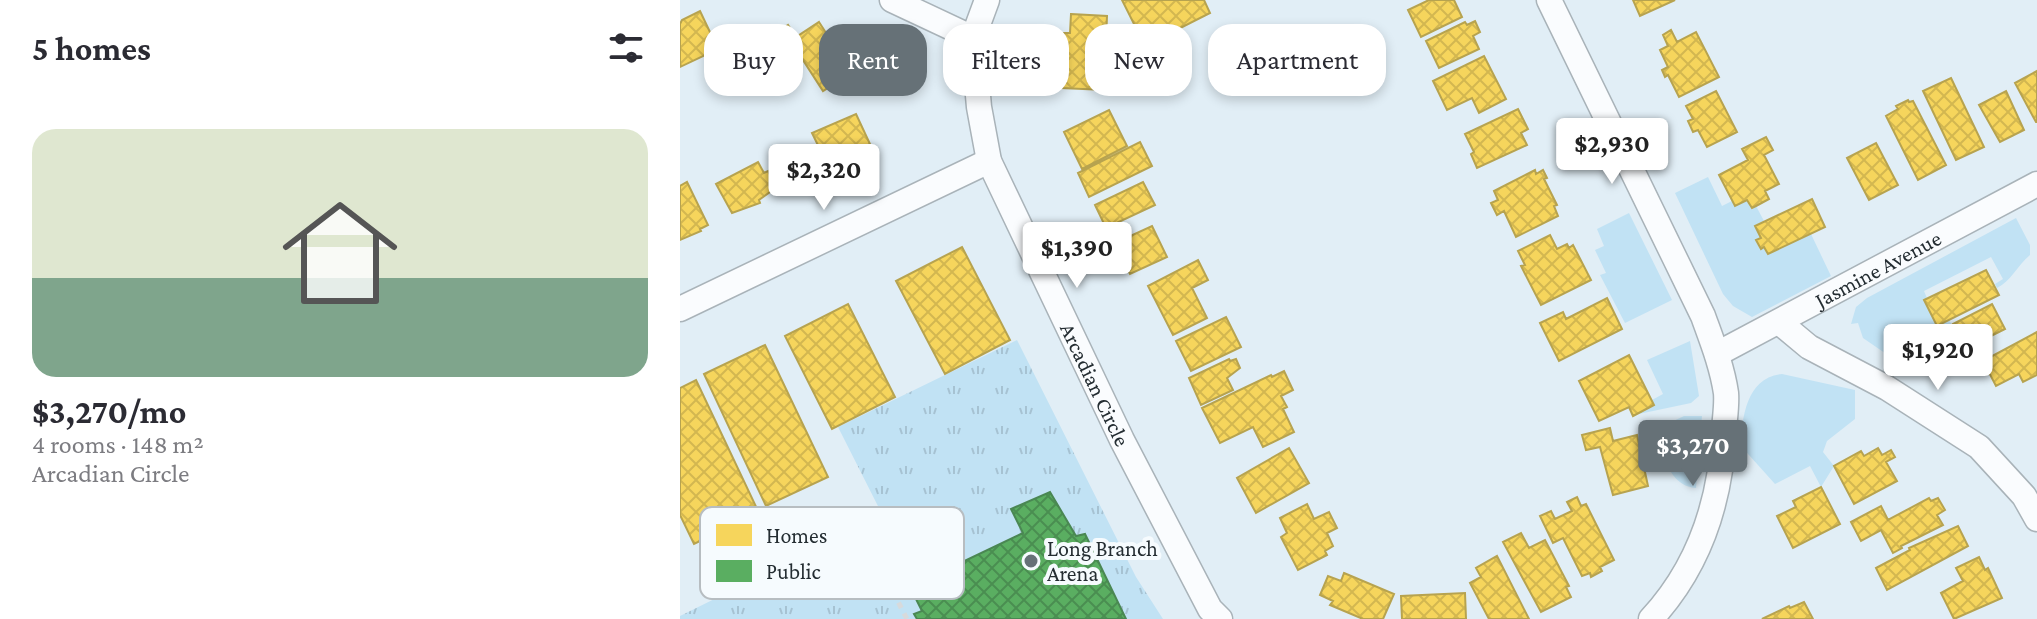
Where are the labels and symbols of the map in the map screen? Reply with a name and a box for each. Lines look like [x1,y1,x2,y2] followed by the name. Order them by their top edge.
[1547,118,1677,186] pin: $2,930
[759,144,889,212] pin: $2,320
[1012,222,1142,290] pin: $1,390
[1809,225,1945,314] street label: Jasmine Avenue
[1055,319,1135,450] street label: Arcadian Circle
[1873,324,2003,392] pin: $1,920
[1628,420,1758,488] pin: $3,270
[700,507,964,599] legend
[766,523,827,548] text: Homes
[1047,536,1158,586] place label: Long Branch Arena
[1022,552,1040,570] marker: Long Branch Arena
[766,559,821,584] text: Public

